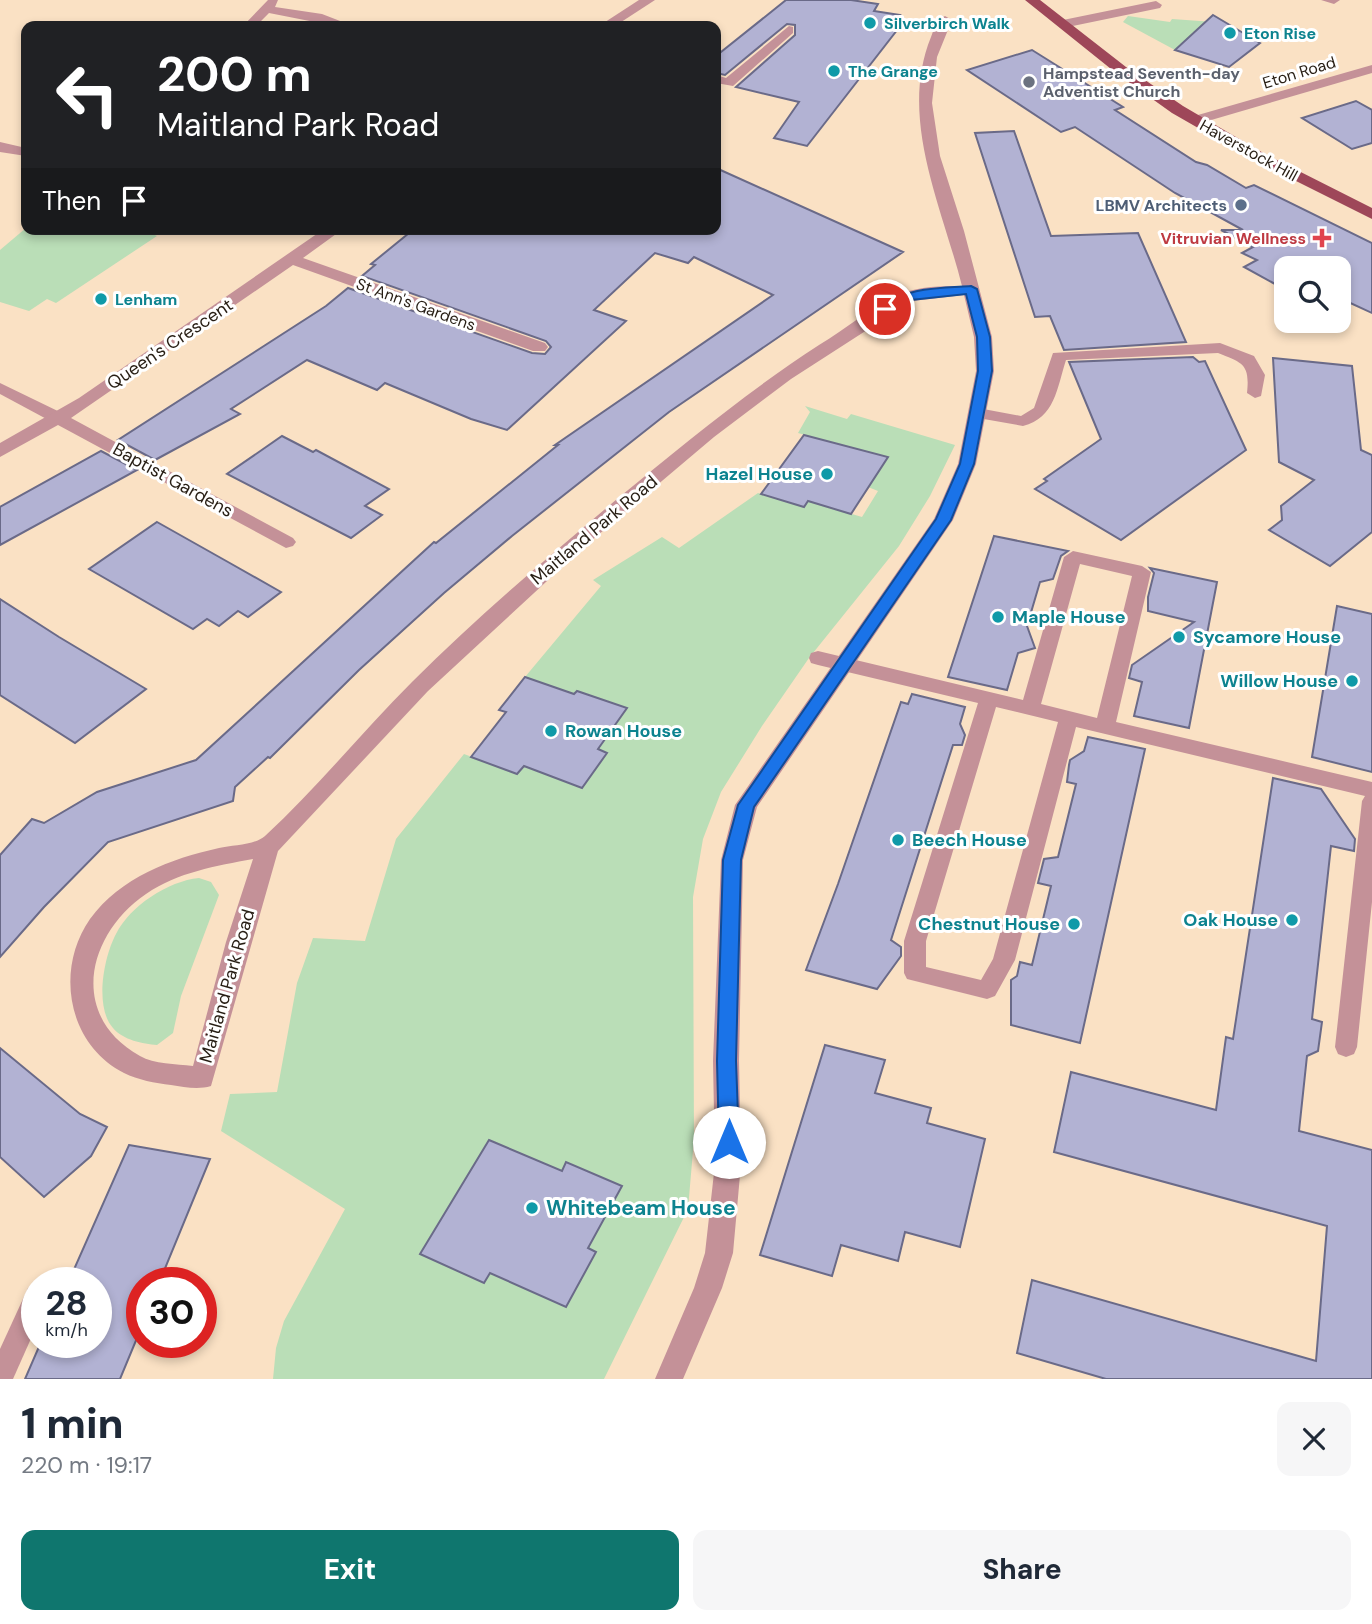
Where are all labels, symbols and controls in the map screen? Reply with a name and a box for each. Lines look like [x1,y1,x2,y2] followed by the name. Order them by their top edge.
[884,13,1011,34] place label: Silverbirch Walk
[862,15,878,31] marker: Silverbirch Walk
[1244,23,1316,44] place label: Eton Rise
[1222,25,1238,41] marker: Eton Rise
[157,42,312,106] text: 200 m
[42,49,133,140] icon: left
[1260,51,1338,94] street label: Eton Road
[848,61,938,82] place label: The Grange
[826,63,842,79] marker: The Grange
[1043,63,1240,102] place label: Hampstead Seventh-day Adventist Church
[1021,74,1037,90] marker: Hampstead Seventh-day Adventist Church
[157,104,439,146] text: Maitland Park Road
[1196,115,1301,186] street label: Haverstock Hill
[115,182,153,220] icon: arrive
[42,184,101,218] text: Then
[1095,195,1227,216] place label: LBMV Architects
[1233,197,1249,213] marker: LBMV Architects
[1160,228,1306,249] place label: Vitruvian Wellness
[1312,228,1332,248] marker: Vitruvian Wellness
[1274,256,1351,333] map controls
[1274,256,1351,333] button: search
[353,273,478,336] street label: St Ann's Gardens
[855,279,915,339] pin
[115,289,177,310] place label: Lenham
[866,290,904,328] icon: arrive
[93,291,109,307] marker: Lenham
[102,293,238,395] street label: Queen's Crescent
[109,437,237,523] street label: Baptist Gardens
[706,462,813,486] place label: Hazel House
[819,466,835,482] marker: Hazel House
[525,470,663,590] street label: Maitland Park Road
[1012,605,1126,629] place label: Maple House
[990,609,1006,625] marker: Maple House
[1193,625,1341,649] place label: Sycamore House
[1171,629,1187,645] marker: Sycamore House
[1220,669,1338,693] place label: Willow House
[1344,673,1360,689] marker: Willow House
[565,719,682,743] place label: Rowan House
[543,723,559,739] marker: Rowan House
[912,828,1027,852] place label: Beech House
[890,832,906,848] marker: Beech House
[194,906,260,1066] street label: Maitland Park Road
[1183,908,1278,932] place label: Oak House
[918,912,1060,936] place label: Chestnut House
[1284,912,1300,928] marker: Oak House
[1066,916,1082,932] marker: Chestnut House
[692,1105,766,1179] position arrow
[546,1194,736,1222] place label: Whitebeam House
[524,1200,540,1216] marker: Whitebeam House
[126,1267,217,1358] speed limit sign: 30
[45,1280,88,1326] text: 28
[45,1318,88,1342] text: km/h
[21,1396,124,1451] text: 1 min
[1277,1402,1351,1476] button: close
[21,1450,152,1480] text: 220 m · 19:17
[21,1530,679,1610] button: Exit
[693,1530,1351,1610] button: Share

